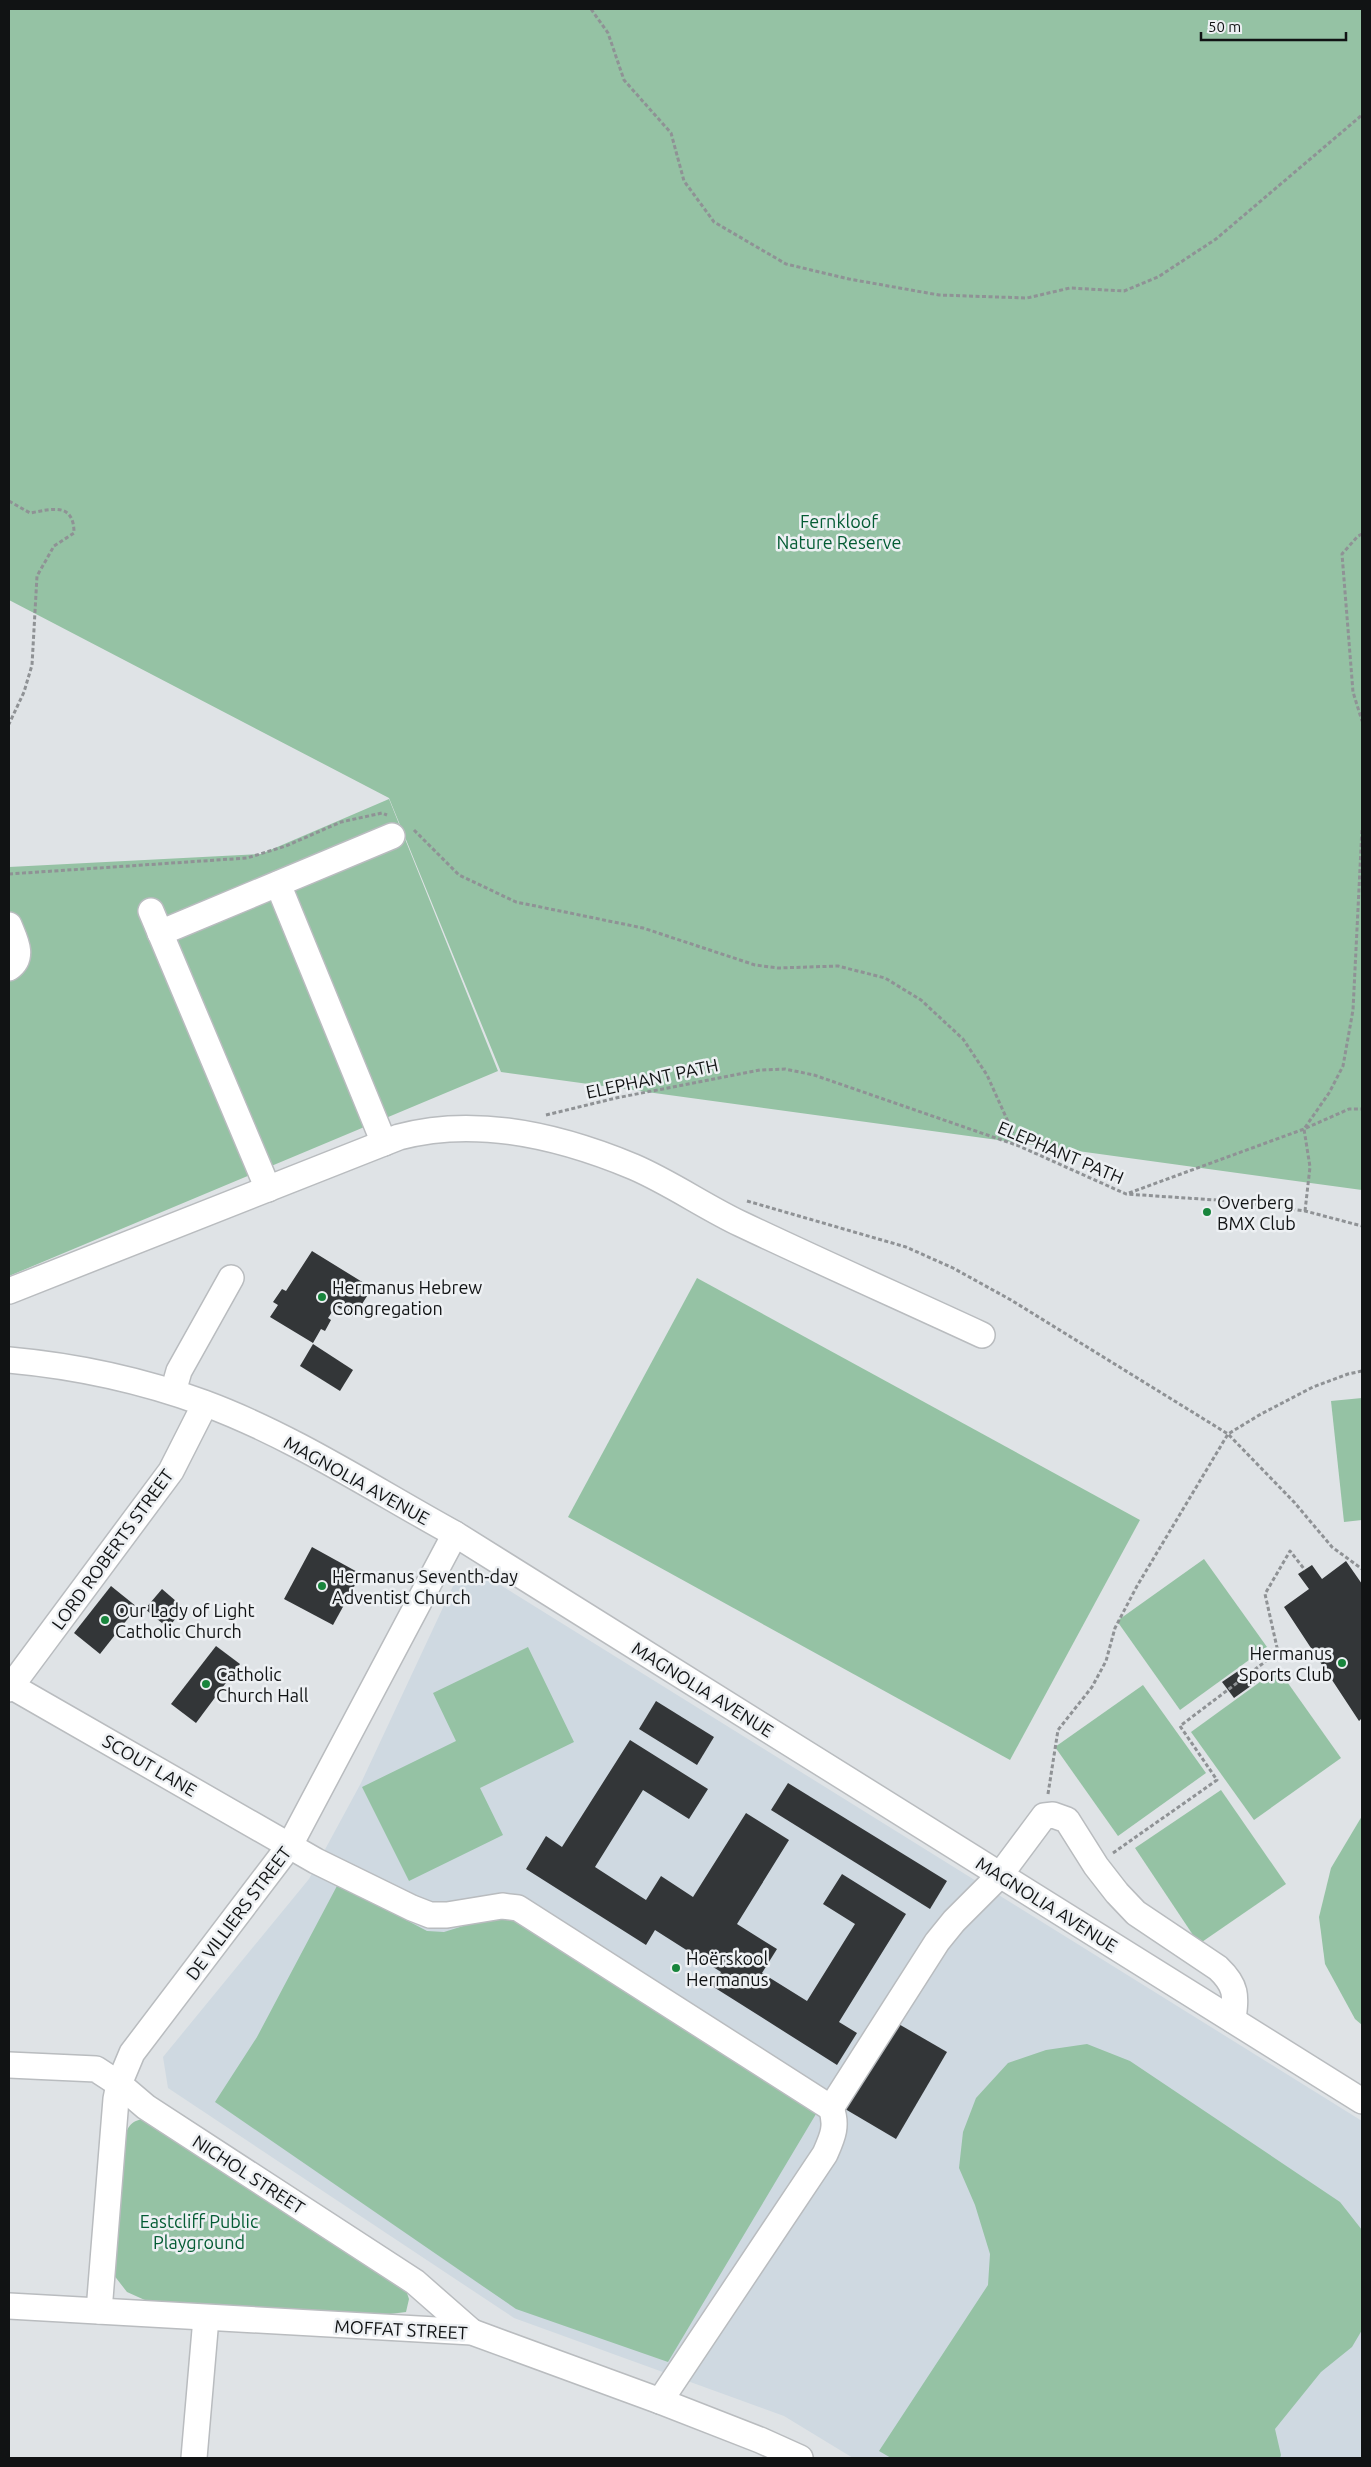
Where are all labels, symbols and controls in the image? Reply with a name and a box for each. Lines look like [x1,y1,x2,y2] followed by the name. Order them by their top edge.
[1201,10,1346,42] scale bar
[1208,18,1241,35] text: 50 m
[776,511,902,552] park label: Fernkloof Nature Reserve
[584,1054,720,1102] street label: ELEPHANT PATH
[995,1116,1127,1188] street label: ELEPHANT PATH
[1217,1192,1296,1233] place label: Overberg BMX Club
[1201,1206,1213,1218] marker: Overberg BMX Club
[332,1277,482,1318] place label: Hermanus Hebrew Congregation
[316,1291,328,1303] marker: Hermanus Hebrew Congregation
[281,1432,433,1528] street label: MAGNOLIA AVENUE
[47,1465,177,1633] street label: LORD ROBERTS STREET
[332,1566,518,1607] place label: Hermanus Seventh-day Adventist Church
[316,1580,328,1592] marker: Hermanus Seventh-day Adventist Church
[115,1600,255,1641] place label: Our Lady of Light Catholic Church
[99,1614,111,1626] marker: Our Lady of Light Catholic Church
[629,1637,777,1741] street label: MAGNOLIA AVENUE
[1239,1643,1332,1684] place label: Hermanus Sports Club
[1336,1657,1348,1669] marker: Hermanus Sports Club
[216,1664,309,1705] place label: Catholic Church Hall
[200,1678,212,1690] marker: Catholic Church Hall
[100,1730,200,1800] street label: SCOUT LANE
[181,1842,295,1984] street label: DE VILLIERS STREET
[973,1852,1121,1956] street label: MAGNOLIA AVENUE
[686,1948,769,1989] place label: Hoërskool Hermanus
[670,1962,682,1974] marker: Hoërskool Hermanus
[189,2130,309,2218] street label: NICHOL STREET
[140,2211,258,2252] park label: Eastcliff Public Playground
[334,2316,468,2342] street label: MOFFAT STREET

